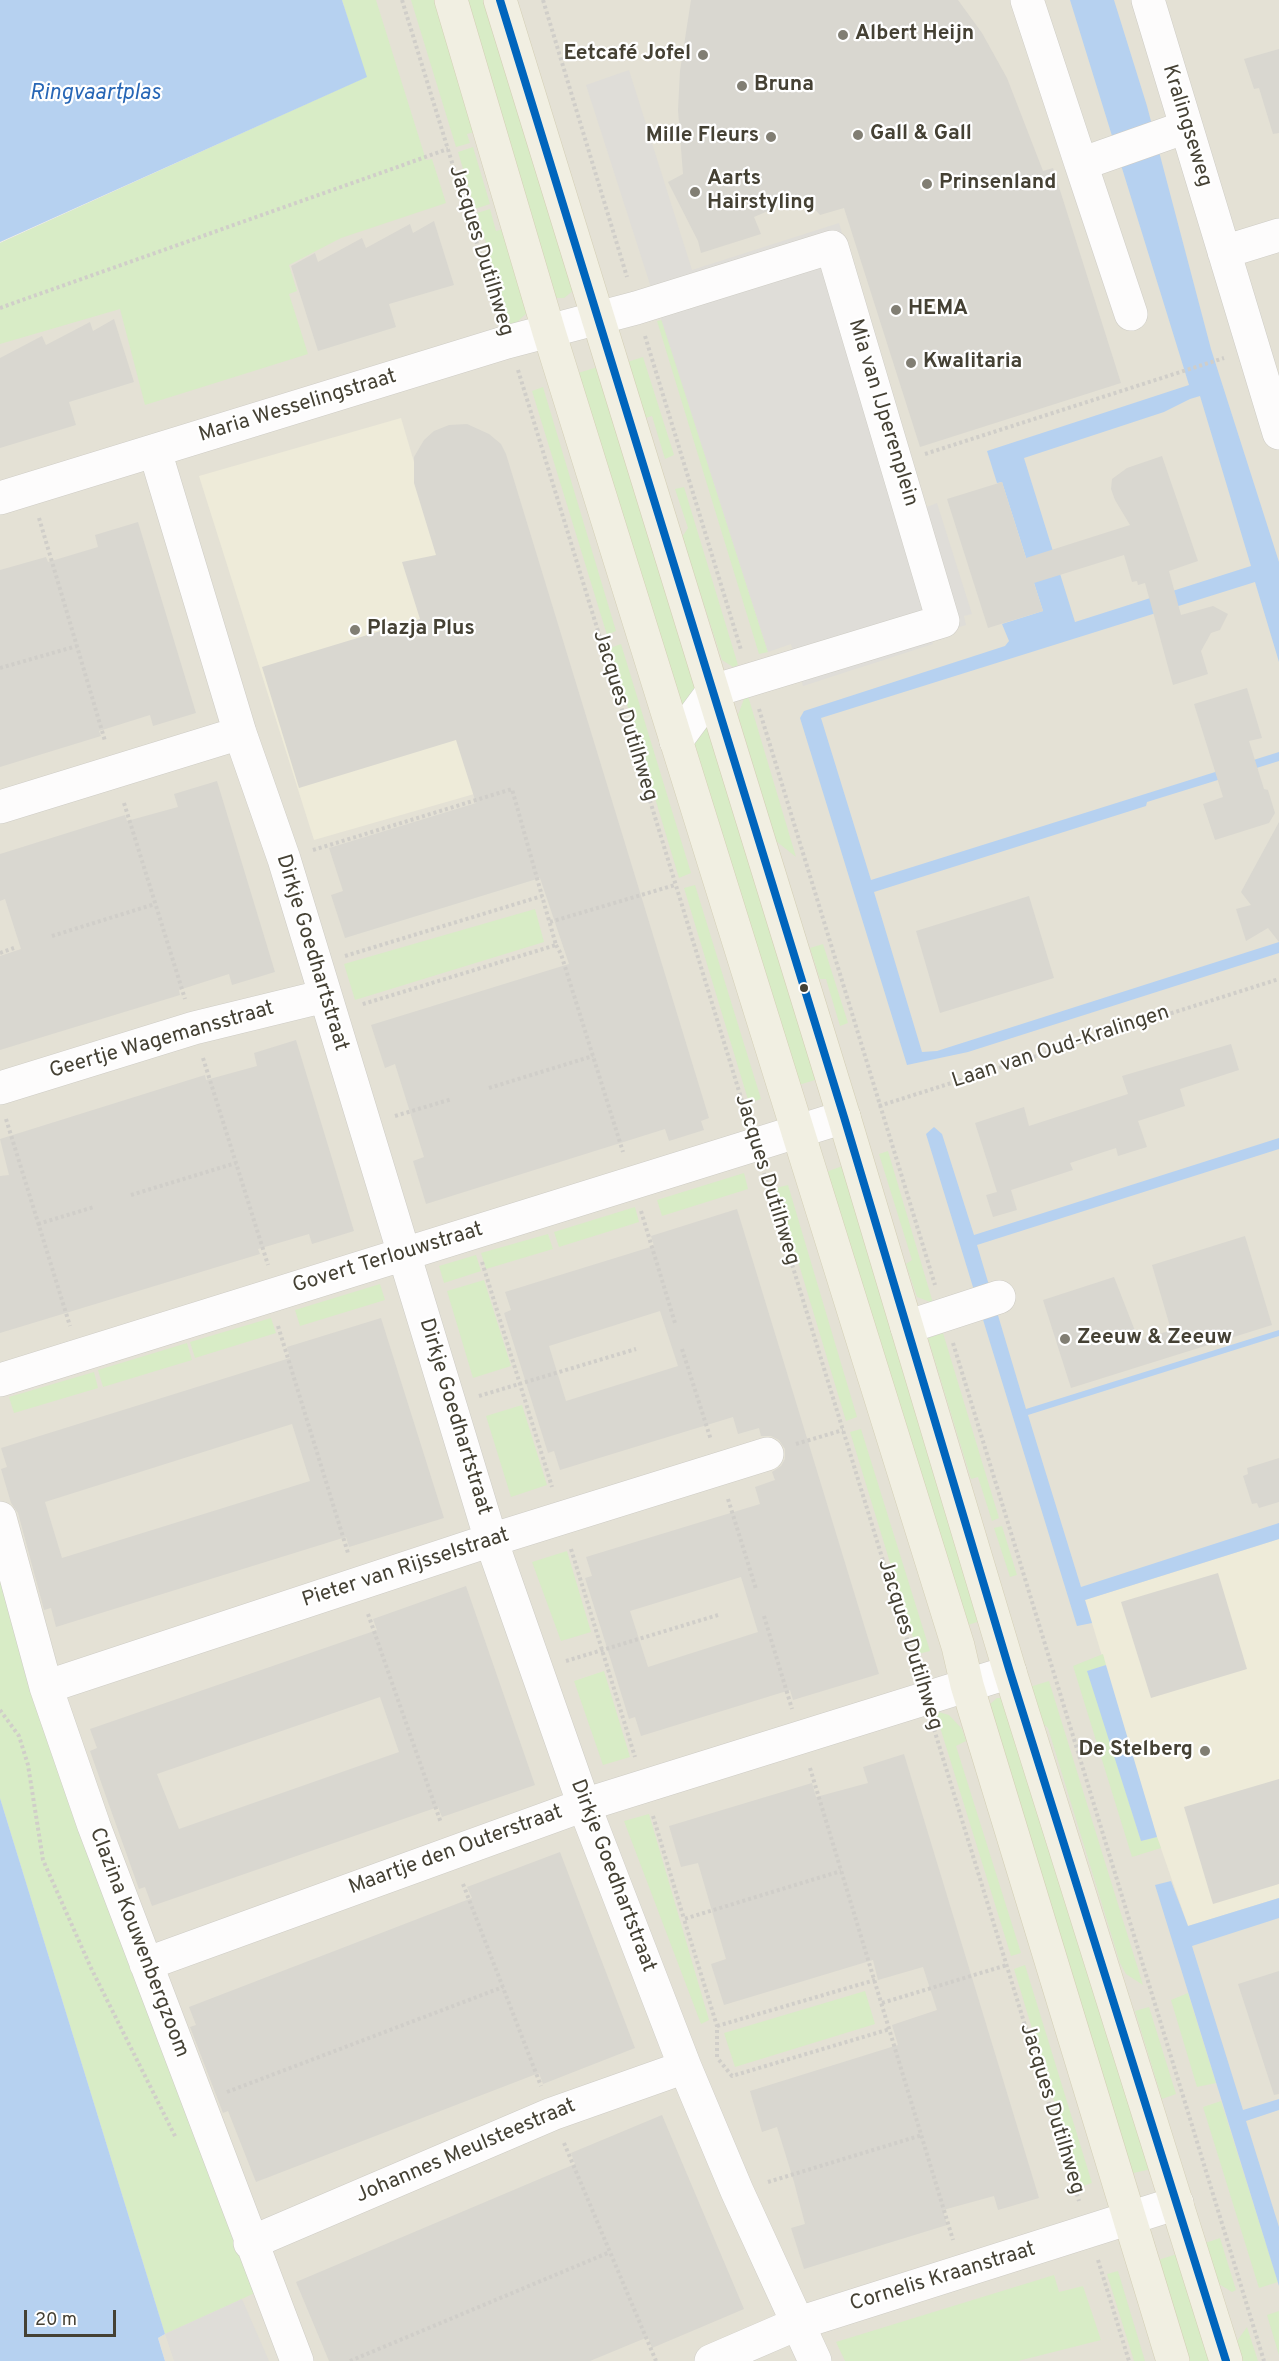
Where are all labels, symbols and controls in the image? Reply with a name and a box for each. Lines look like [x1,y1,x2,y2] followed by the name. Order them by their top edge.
[855,22,974,48] place label: Albert Heijn
[836,28,850,42] marker: Albert Heijn
[563,42,691,68] place label: Eetcafé Jofel
[696,48,710,62] marker: Eetcafé Jofel
[1155,62,1217,190] street label: Kralingseweg
[754,73,814,99] place label: Bruna
[735,79,749,93] marker: Bruna
[29,82,161,108] water label: Ringvaartplas
[870,122,972,148] place label: Gall & Gall
[646,124,759,150] place label: Mille Fleurs
[851,128,865,142] marker: Gall & Gall
[764,130,778,144] marker: Mille Fleurs
[442,163,518,339] street label: Jacques Dutilhweg
[707,167,815,217] place label: Aarts Hairstyling
[939,171,1056,197] place label: Prinsenland
[920,177,934,191] marker: Prinsenland
[688,185,702,199] marker: Aarts Hairstyling
[908,297,968,323] place label: HEMA
[889,303,903,317] marker: HEMA
[842,316,922,510] street label: Mia van IJperenplein
[923,350,1022,376] place label: Kwalitaria
[904,356,918,370] marker: Kwalitaria
[196,365,400,449] street label: Maria Wesselingstraat
[367,617,475,643] place label: Plazja Plus
[348,623,362,637] marker: Plazja Plus
[586,628,662,804] street label: Jacques Dutilhweg
[269,852,353,1054] street label: Dirkje Goedhartstraat
[798,982,810,994] unlabelled marker
[47,997,277,1085] street label: Geertje Wagemansstraat
[949,1001,1173,1095] street label: Laan van Oud-Kralingen
[728,1092,804,1268] street label: Jacques Dutilhweg
[290,1218,486,1300] street label: Govert Terlouwstraat
[412,1316,496,1518] street label: Dirkje Goedhartstraat
[1077,1326,1232,1352] place label: Zeeuw & Zeeuw
[1058,1332,1072,1346] marker: Zeeuw & Zeeuw
[299,1524,513,1614] street label: Pieter van Rijsselstraat
[871,1557,947,1733] street label: Jacques Dutilhweg
[1078,1738,1193,1764] place label: De Stelberg
[1198,1744,1212,1758] marker: De Stelberg
[564,1776,660,1976] street label: Dirkje Goedhartstraat
[346,1801,566,1901] street label: Maartje den Outerstraat
[83,1825,193,2061] street label: Clazina Kouwenbergzoom
[1013,2021,1089,2197] street label: Jacques Dutilhweg
[352,2094,580,2210] street label: Johannes Meulsteestraat
[847,2238,1039,2318] street label: Cornelis Kraanstraat
[27,2298,118,2336] scale bar
[35,2309,77,2332] text: 20 m

